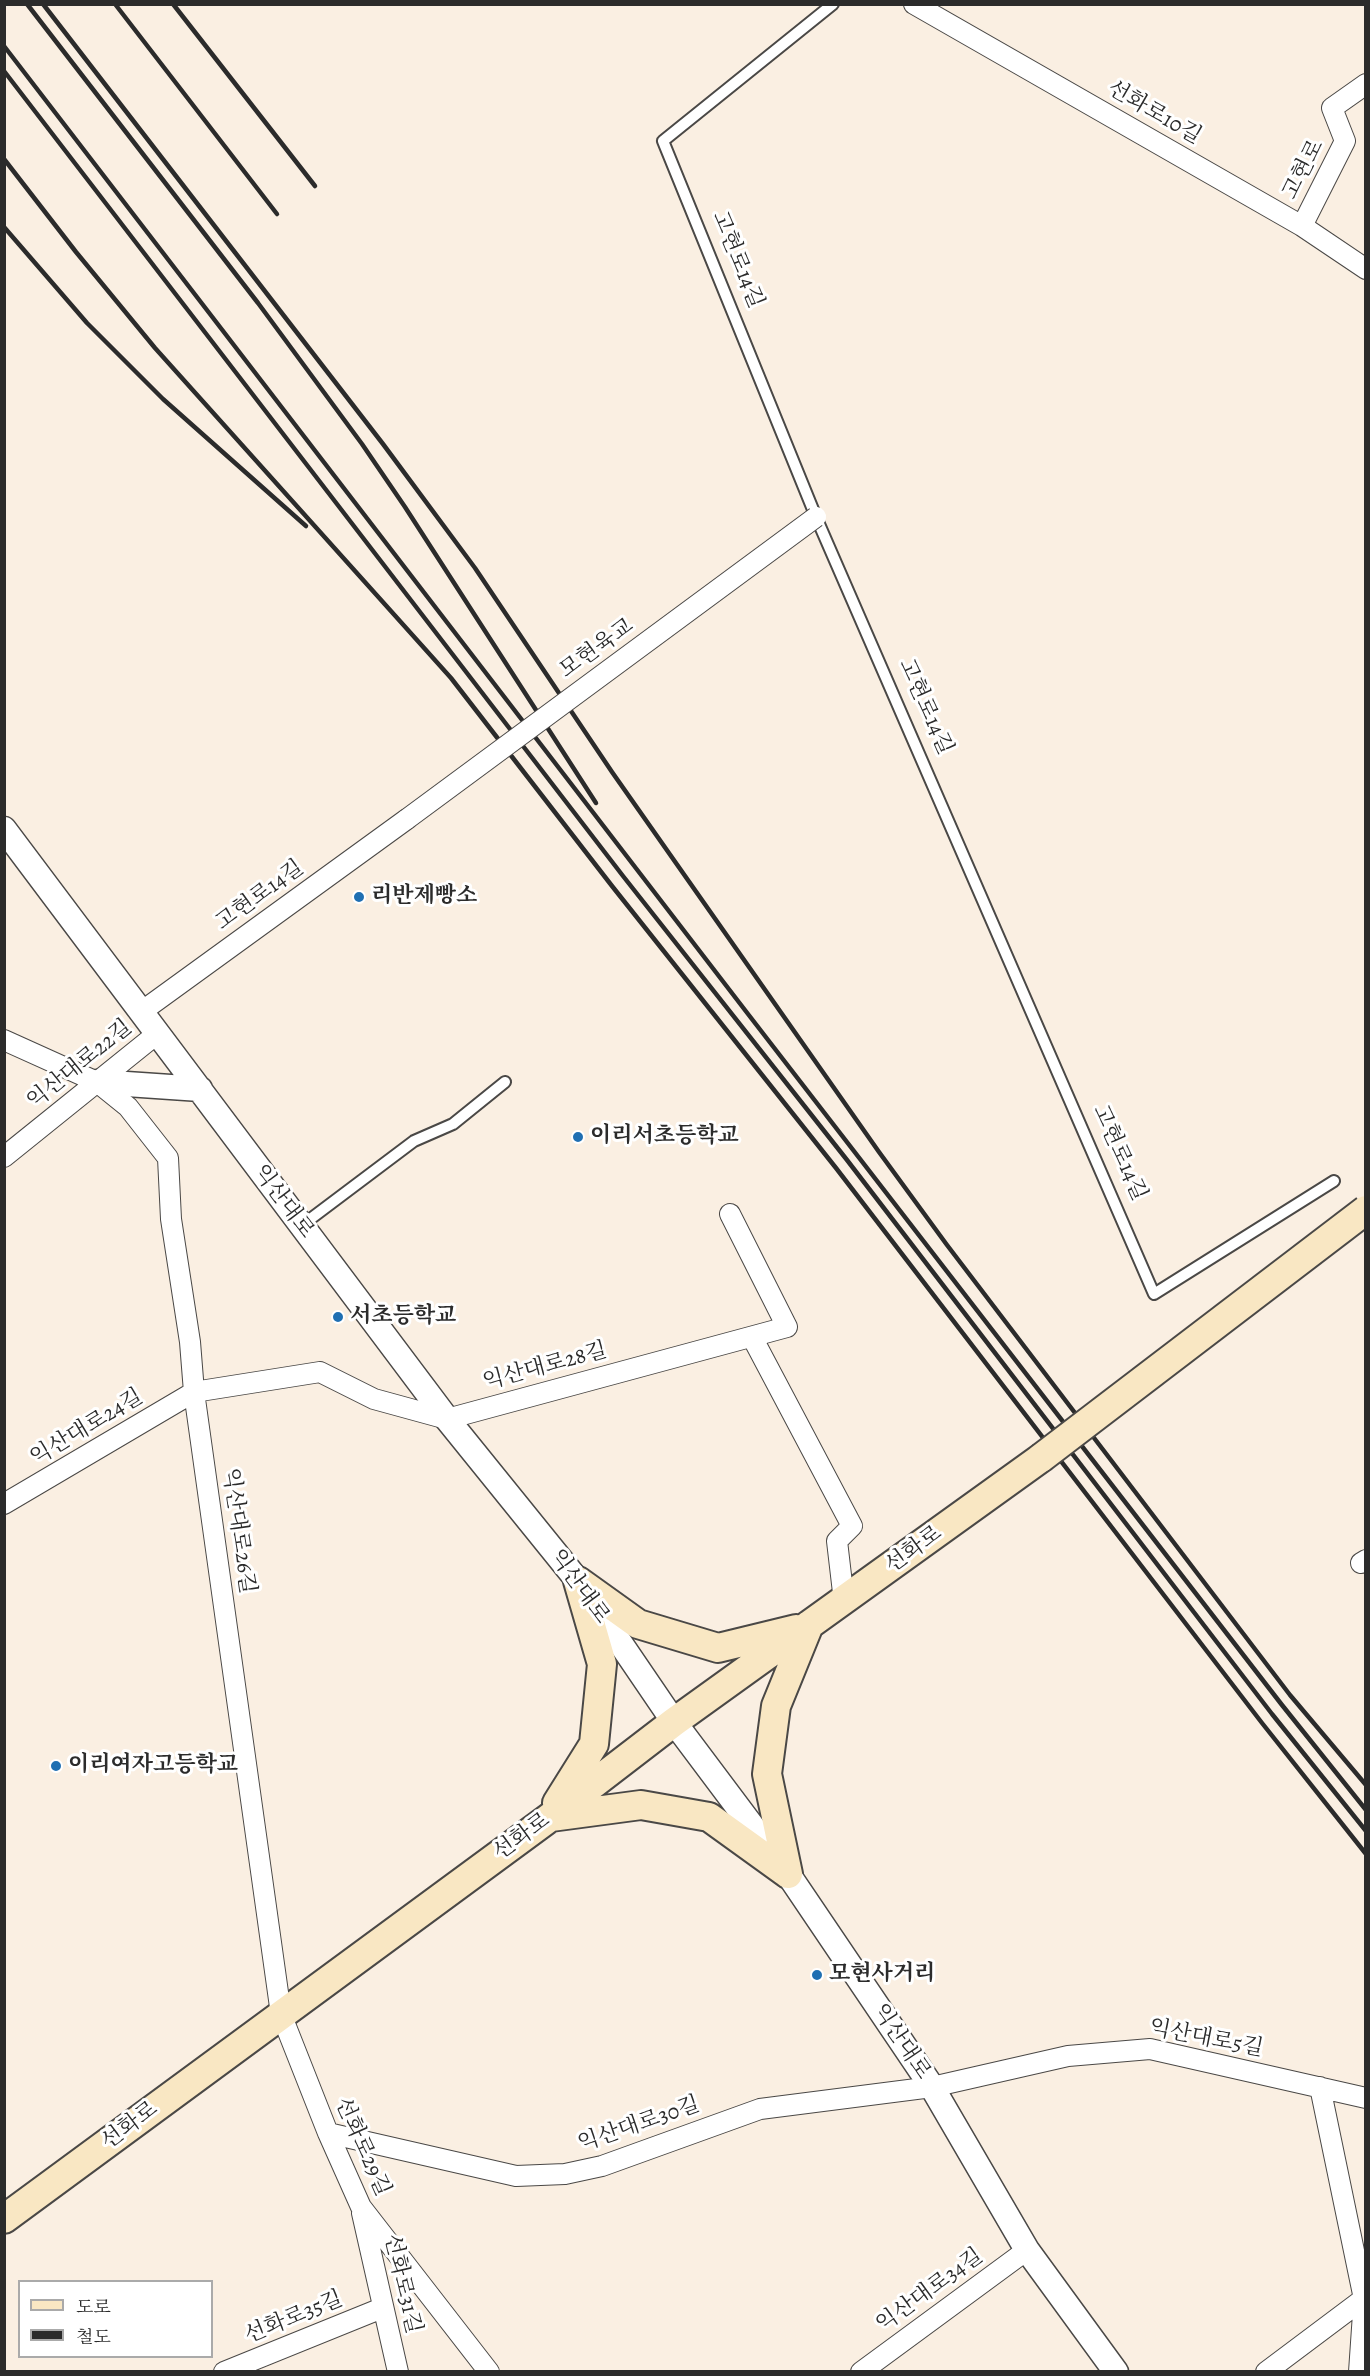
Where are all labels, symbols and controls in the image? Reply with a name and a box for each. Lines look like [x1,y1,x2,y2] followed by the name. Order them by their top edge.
[1102,76,1206,150] street label: 선화로10길
[1278,136,1330,204] street label: 고현로
[706,208,768,312] street label: 고현로14길
[555,613,639,685] street label: 모현육교
[892,655,958,759] street label: 고현로14길
[211,855,309,937] street label: 고현로14길
[371,884,477,910] place label: 리반제빵소
[352,890,366,904] marker: 리반제빵소
[22,1015,138,1115] street label: 익산대로22길
[1086,1101,1152,1205] street label: 고현로14길
[590,1124,739,1150] place label: 이리서초등학교
[571,1130,585,1144] marker: 이리서초등학교
[247,1160,319,1244] street label: 익산대로
[350,1304,456,1330] place label: 서초등학교
[331,1310,345,1324] marker: 서초등학교
[480,1338,610,1396] street label: 익산대로28길
[26,1384,148,1472] street label: 익산대로24길
[216,1466,260,1596] street label: 익산대로26길
[880,1521,948,1579] street label: 선화로
[543,1545,615,1629] street label: 익산대로
[68,1753,238,1779] place label: 이리여자고등학교
[49,1759,63,1773] marker: 이리여자고등학교
[488,1808,556,1866] street label: 선화로
[829,1962,935,1988] place label: 모현사거리
[810,1968,824,1982] marker: 모현사거리
[866,1999,936,2085] street label: 익산대로
[1147,2015,1265,2063] street label: 익산대로5길
[575,2092,703,2158] street label: 익산대로30길
[328,2093,396,2201] street label: 선화로29길
[97,2096,163,2156] street label: 선화로
[378,2231,426,2337] street label: 선화로31길
[872,2243,988,2339] street label: 익산대로34길
[18,2280,213,2358] legend
[241,2286,347,2350] street label: 선화로35길
[76,2295,111,2319] text: 도로
[76,2325,111,2349] text: 철도

